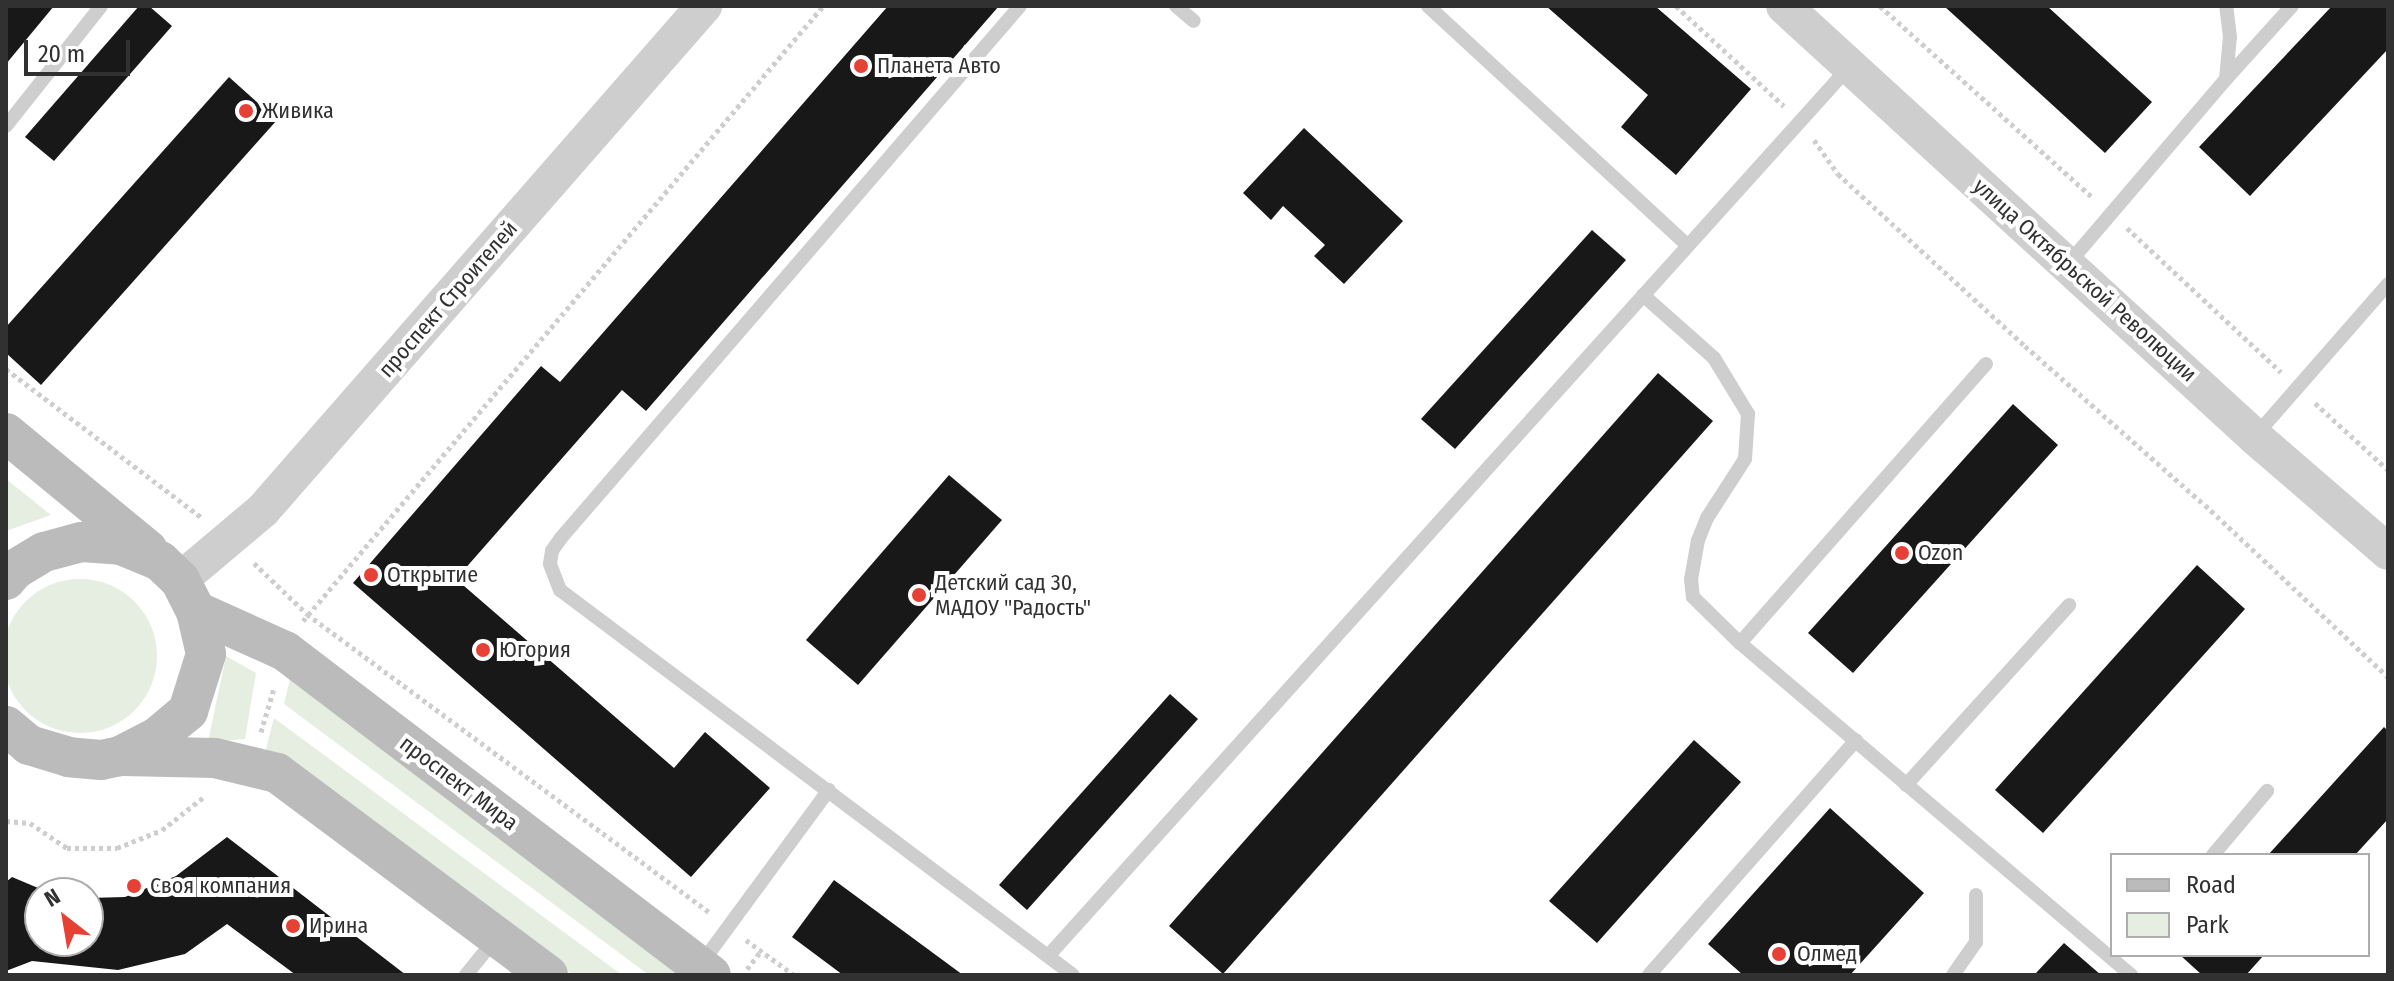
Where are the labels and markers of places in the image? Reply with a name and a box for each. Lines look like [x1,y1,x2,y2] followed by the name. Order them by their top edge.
[877,53,1001,79] place label: Планета Авто
[852,57,870,75] marker: Планета Авто
[262,98,334,124] place label: Живика
[237,102,255,120] marker: Живика
[1918,540,1963,566] place label: Ozon
[1893,544,1911,562] marker: Ozon
[387,562,478,588] place label: Открытие
[362,566,380,584] marker: Открытие
[935,569,1091,620] place label: Детский сад 30, МАДОУ "Радость"
[910,586,928,604] marker: Детский сад 30, МАДОУ "Радость"
[499,637,571,663] place label: Югория
[474,641,492,659] marker: Югория
[150,873,291,899] place label: Своя компания
[125,877,143,895] marker: Своя компания
[309,913,368,939] place label: Ирина
[284,917,302,935] marker: Ирина
[1797,941,1857,967] place label: Олмед
[1768,943,1790,965] marker: Олмед

